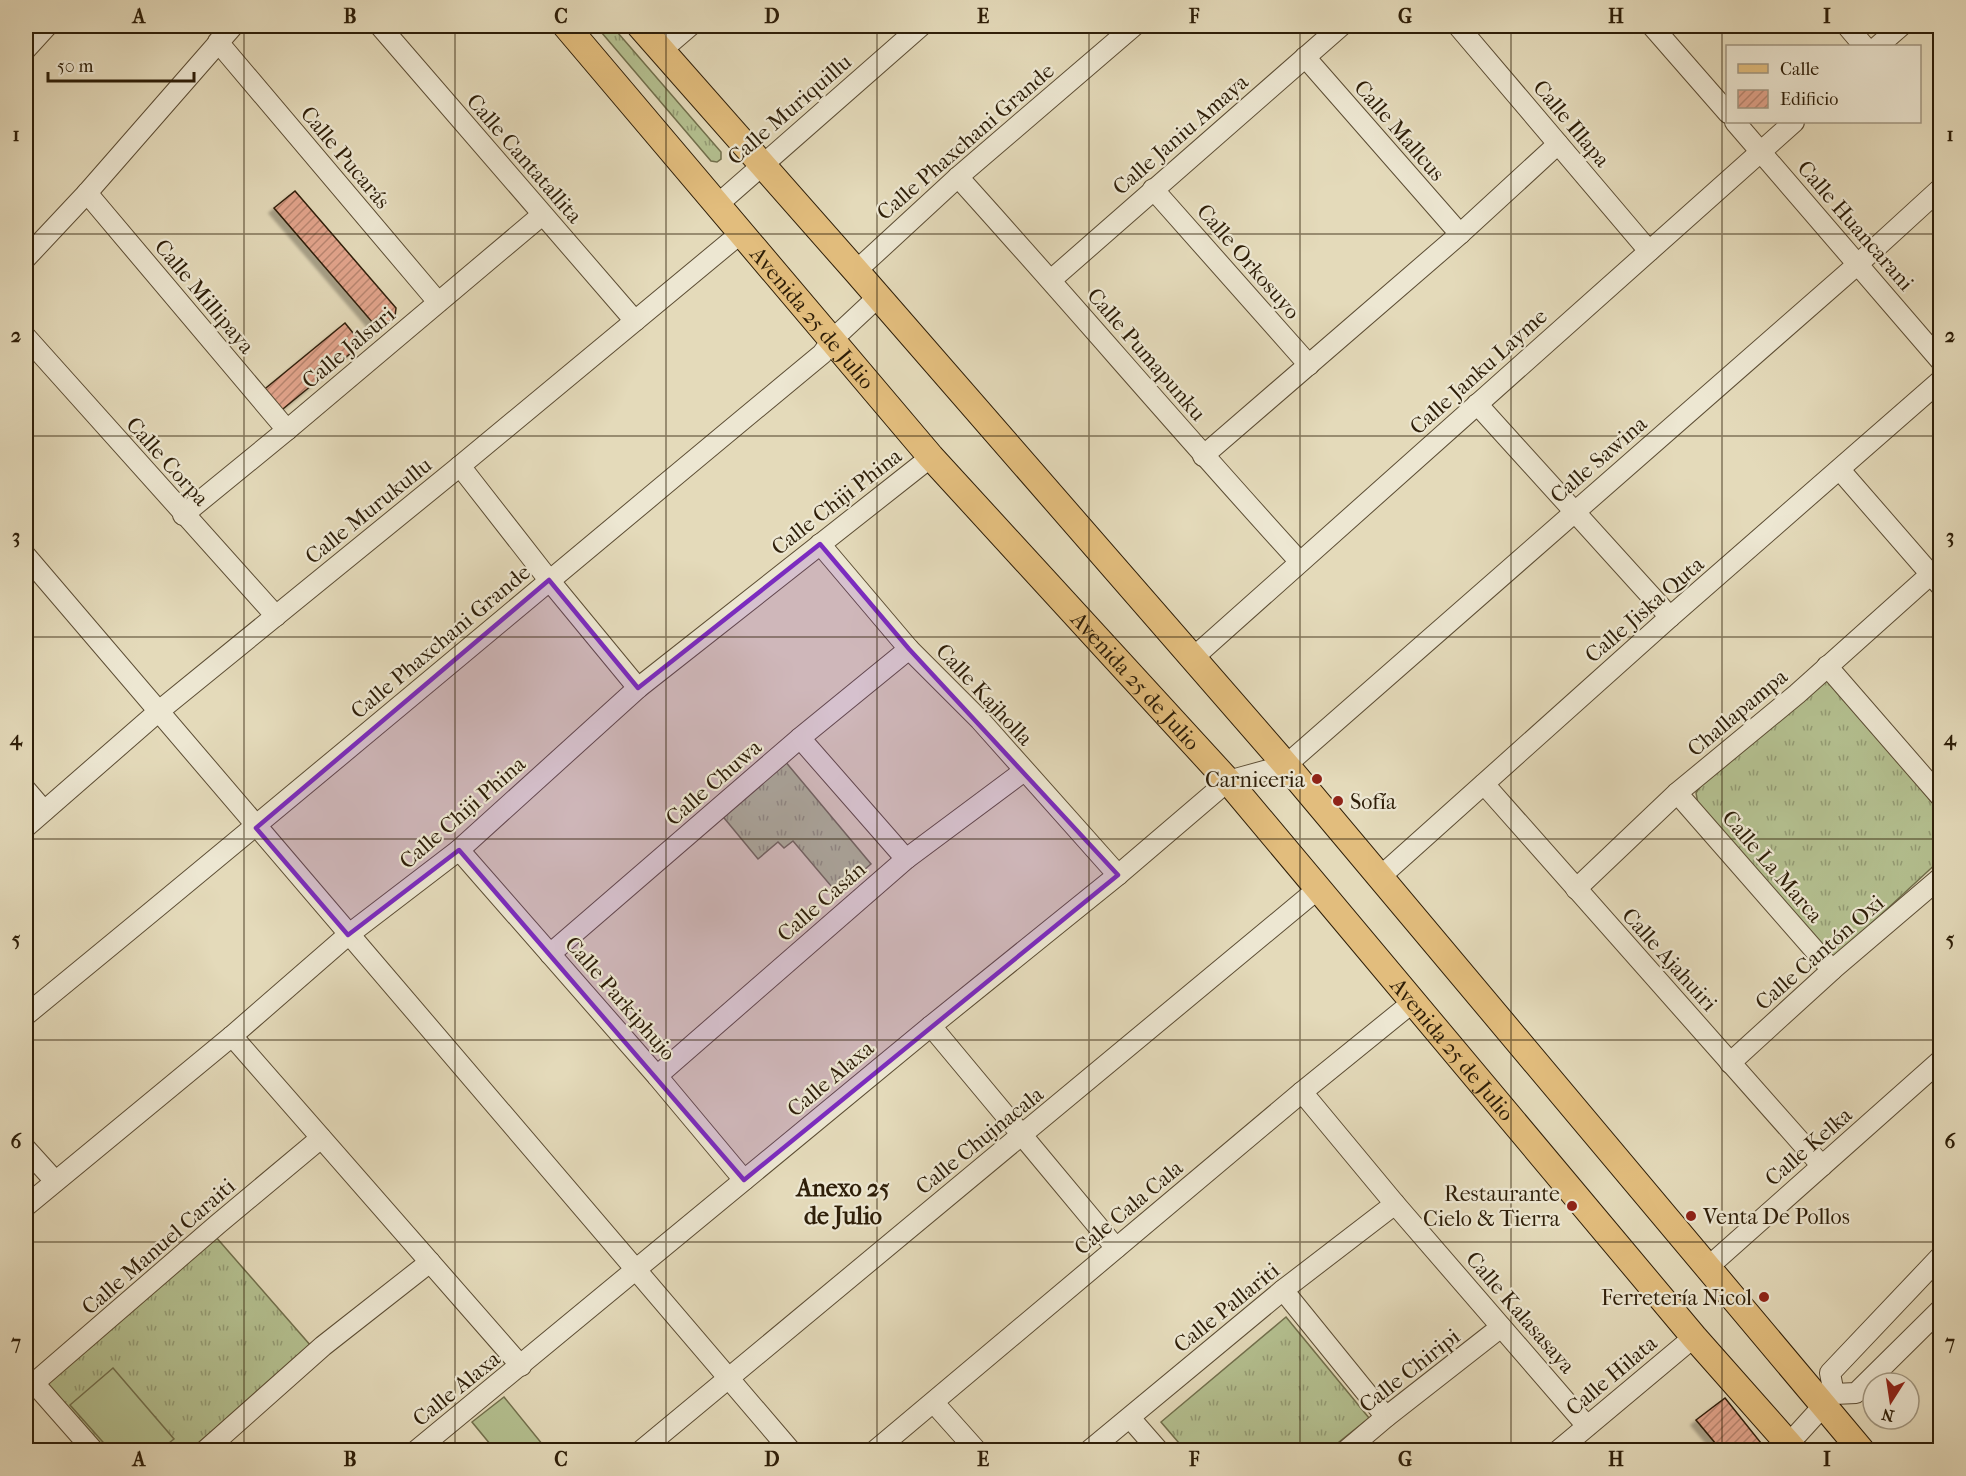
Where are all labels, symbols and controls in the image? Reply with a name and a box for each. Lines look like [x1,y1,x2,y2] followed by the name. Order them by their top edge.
[131,5,147,28] text: A
[343,5,357,28] text: B
[554,5,568,28] text: C
[764,5,780,28] text: D
[977,5,989,28] text: E
[1188,5,1200,28] text: F
[1398,5,1412,28] text: G
[1608,5,1624,28] text: H
[1823,5,1831,28] text: I
[48,45,194,83] scale bar
[1726,45,1921,123] legend
[722,49,857,171] street label: Calle Muriquillu
[57,56,94,77] text: 50 m
[872,58,1060,226] street label: Calle Phaxchani Grande
[1780,59,1819,80] text: Calle
[1108,68,1254,201] street label: Calle Janiu Amaya
[1348,75,1450,186] street label: Calle Mallcus
[1527,75,1616,173] street label: Calle Illapa
[461,89,588,229] street label: Calle Cantatallita
[1780,89,1838,110] text: Edificio
[295,101,396,214] street label: Calle Pucarás
[12,123,20,146] text: 1
[1946,123,1954,146] text: 1
[1792,155,1919,296] street label: Calle Huancarani
[1191,199,1305,325] street label: Calle Orkosuyo
[149,234,260,360] street label: Calle Millipaya
[744,241,880,395] street label: Avenida 25 de Julio
[1081,283,1211,427] street label: Calle Pumapunku
[297,301,401,394] street label: Calle Jalsuri
[1405,303,1553,440] street label: Calle Janku Layme
[11,324,21,347] text: 2
[1945,324,1955,347] text: 2
[1545,410,1653,509] street label: Calle Sawina
[121,412,214,512] street label: Calle Corpa
[766,442,908,561] street label: Calle Chiji Phina
[300,452,437,570] street label: Calle Murukullu
[12,525,20,548] text: 3
[1946,525,1954,548] text: 3
[1580,551,1710,668] street label: Calle Jiska Quta
[346,559,536,724] street label: Calle Phaxchani Grande
[1065,606,1205,756] street label: Avenida 25 de Julio
[930,638,1039,752] street label: Calle Kajholla
[1682,663,1793,762] street label: Challapampa
[9,727,23,751] text: 4
[1943,727,1957,751] text: 4
[661,734,767,831] street label: Calle Chuwa
[394,751,531,874] street label: Calle Chiji Phina
[1205,767,1306,793] place label: Carniceria
[1310,772,1324,786] marker: Carniceria
[1350,789,1397,815] place label: Sofía
[1331,794,1345,808] marker: Sofía
[1716,805,1829,929] street label: Calle La Marca
[772,856,871,947] street label: Calle Casán
[1750,889,1890,1016] street label: Calle Cantón Oxi
[1616,903,1723,1017] street label: Calle Ajahuiri
[12,928,21,951] text: 5
[1946,928,1955,951] text: 5
[559,931,681,1066] street label: Calle Parkiphujo
[1384,972,1519,1126] street label: Avenida 25 de Julio
[782,1035,880,1122] street label: Calle Alaxa
[911,1081,1049,1200] street label: Calle Chujnacala
[1760,1101,1858,1192] street label: Calle Kelka
[11,1130,23,1153] text: 6
[1945,1130,1957,1153] text: 6
[1069,1154,1189,1261] street label: Cale Cala Cala
[77,1173,241,1320] street label: Calle Manuel Caraiti
[794,1174,890,1230] district label: Anexo 25 de Julio
[1423,1181,1561,1232] place label: Restaurante Cielo & Tierra
[1565,1199,1579,1213] marker: Restaurante Cielo & Tierra
[1702,1204,1850,1230] place label: Venta De Pollos
[1684,1209,1698,1223] marker: Venta De Pollos
[1460,1246,1581,1380] street label: Calle Kalasasaya
[1169,1257,1285,1358] street label: Calle Pallariti
[1601,1285,1752,1311] place label: Ferretería Nicol
[1757,1290,1771,1304] marker: Ferretería Nicol
[1354,1323,1465,1418] street label: Calle Chiripi
[1561,1330,1663,1421] street label: Calle Hilata
[10,1331,21,1354] text: 7
[1944,1331,1955,1354] text: 7
[408,1345,506,1432] street label: Calle Alaxa
[1861,1371,1921,1431] north arrow
[1879,1404,1896,1426] text: N
[131,1448,147,1471] text: A
[343,1448,357,1471] text: B
[554,1448,568,1471] text: C
[764,1448,780,1471] text: D
[977,1448,989,1471] text: E
[1188,1448,1200,1471] text: F
[1398,1448,1412,1471] text: G
[1608,1448,1624,1471] text: H
[1823,1448,1831,1471] text: I

